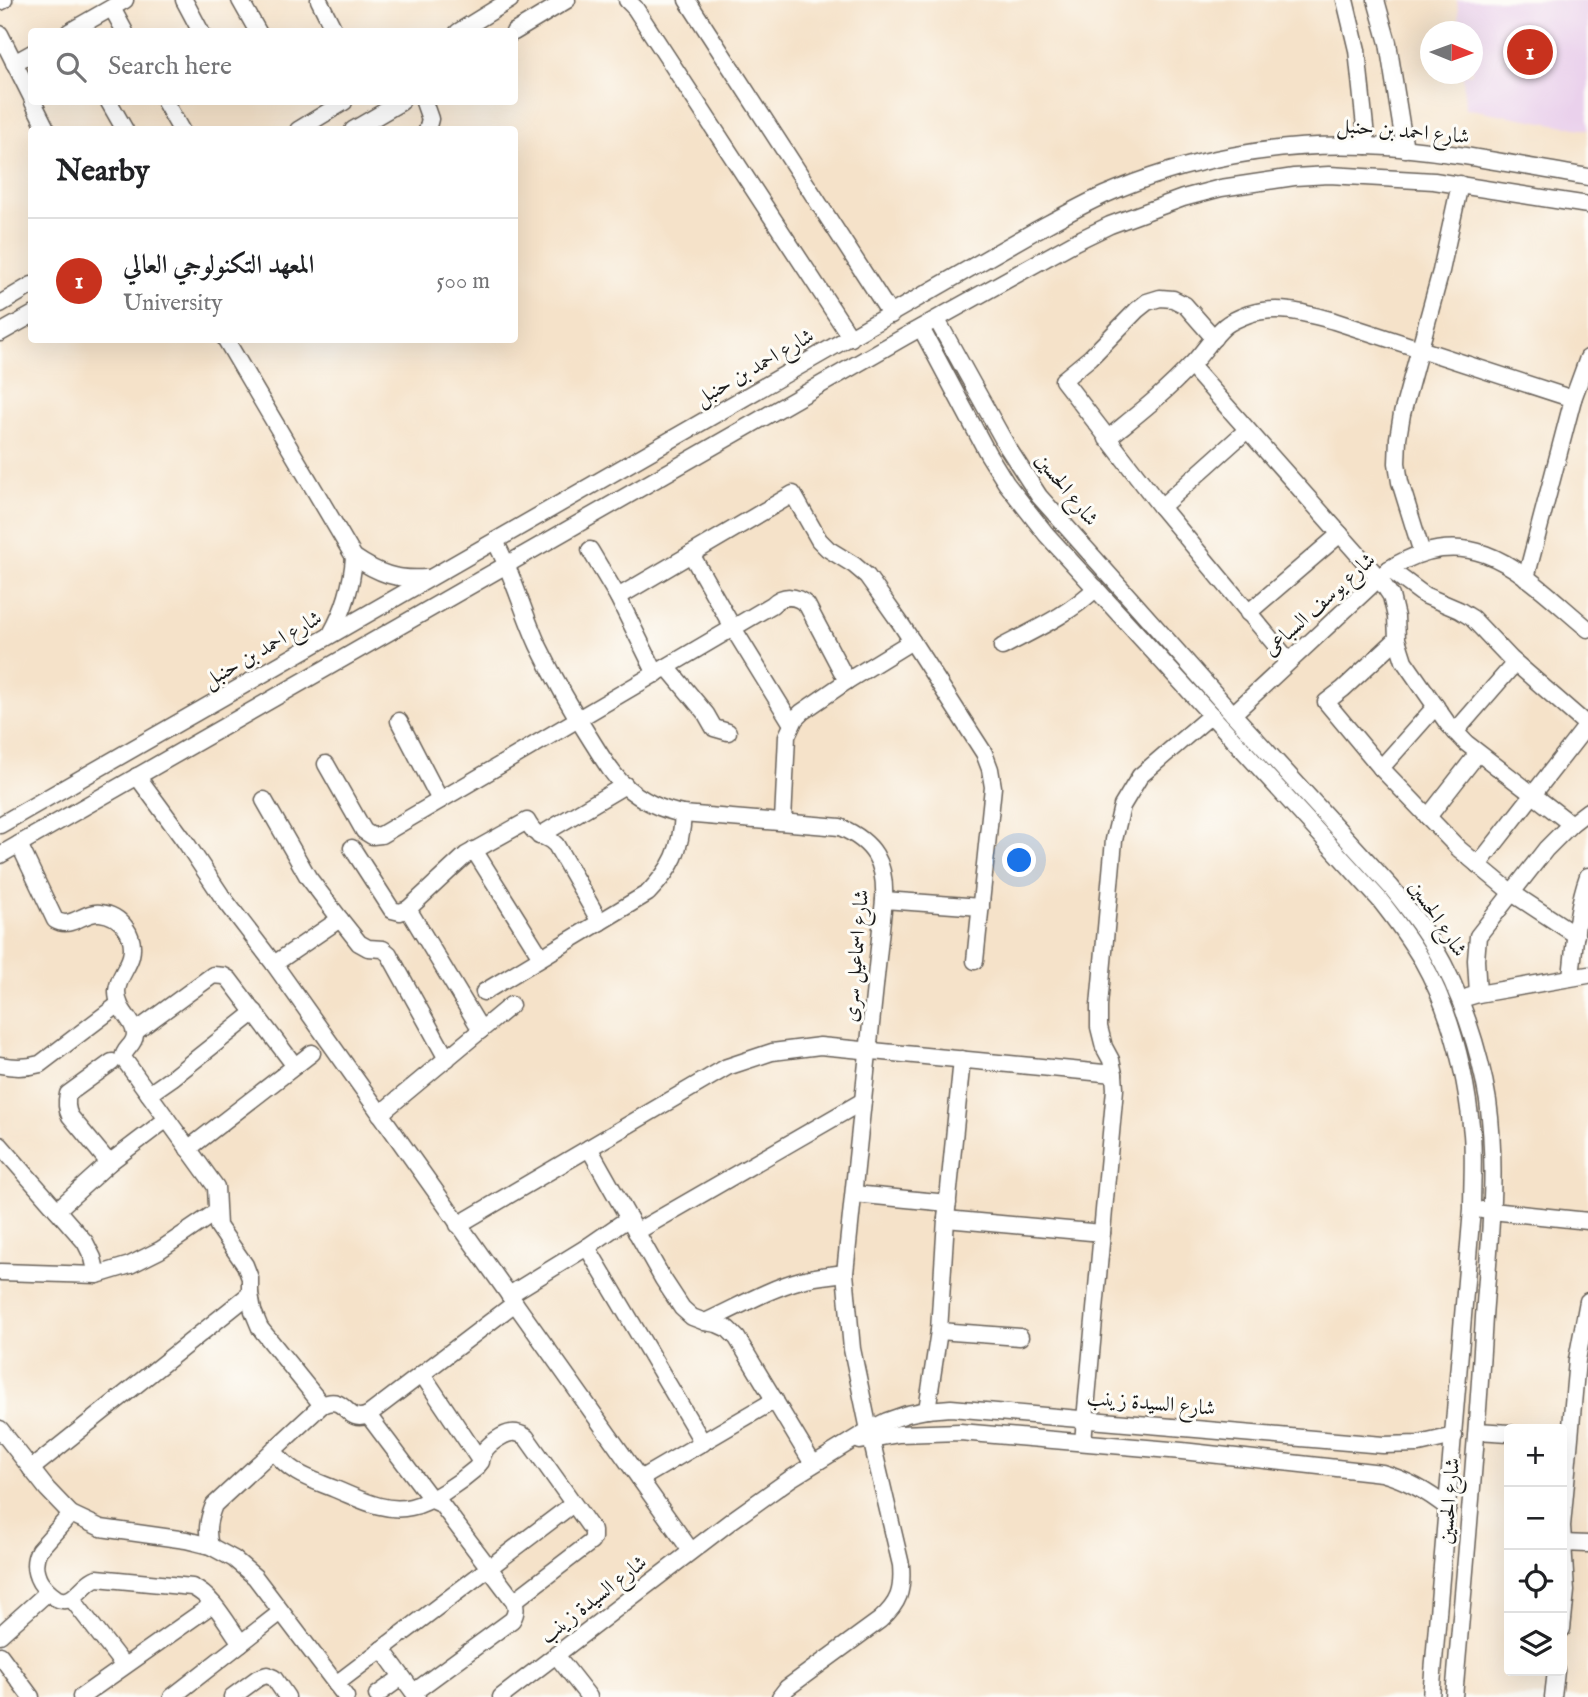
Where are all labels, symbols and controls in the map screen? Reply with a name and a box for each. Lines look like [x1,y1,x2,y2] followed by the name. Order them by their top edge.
[1420,21,1483,84] north arrow
[1507,26,1553,78] pin: 1
[28,28,518,105] search box
[52,48,90,86] icon: search
[108,50,232,83] text: Search here
[1335,113,1471,154] street label: شارع احمد بن حنبل
[56,153,149,191] text: Nearby
[123,249,315,282] text: المعهد التكنولوجي العالي
[75,267,83,296] text: 1
[436,267,490,296] text: 500 m
[123,289,223,318] text: University
[691,323,821,416] street label: شارع احمد بن حنبل
[1026,448,1104,534] street label: شارع الحسين
[1258,547,1384,665] street label: شارع يوسف السباعى
[199,605,329,698] street label: شارع احمد بن حنبل
[1002,843,1036,877] your location
[1399,875,1472,964] street label: شارع الحسين
[838,888,879,1024] street label: شارع اسماعيل سرى
[1085,1385,1216,1426] street label: شارع السيدة زينب
[1504,1424,1567,1676] map controls
[1504,1424,1567,1487] button: +
[1433,1457,1470,1546] street label: شارع الحسين
[1504,1487,1567,1550] button: −
[535,1550,655,1653] street label: شارع السيدة زينب
[1504,1550,1567,1613] button: locate
[1504,1613,1567,1676] button: layers

